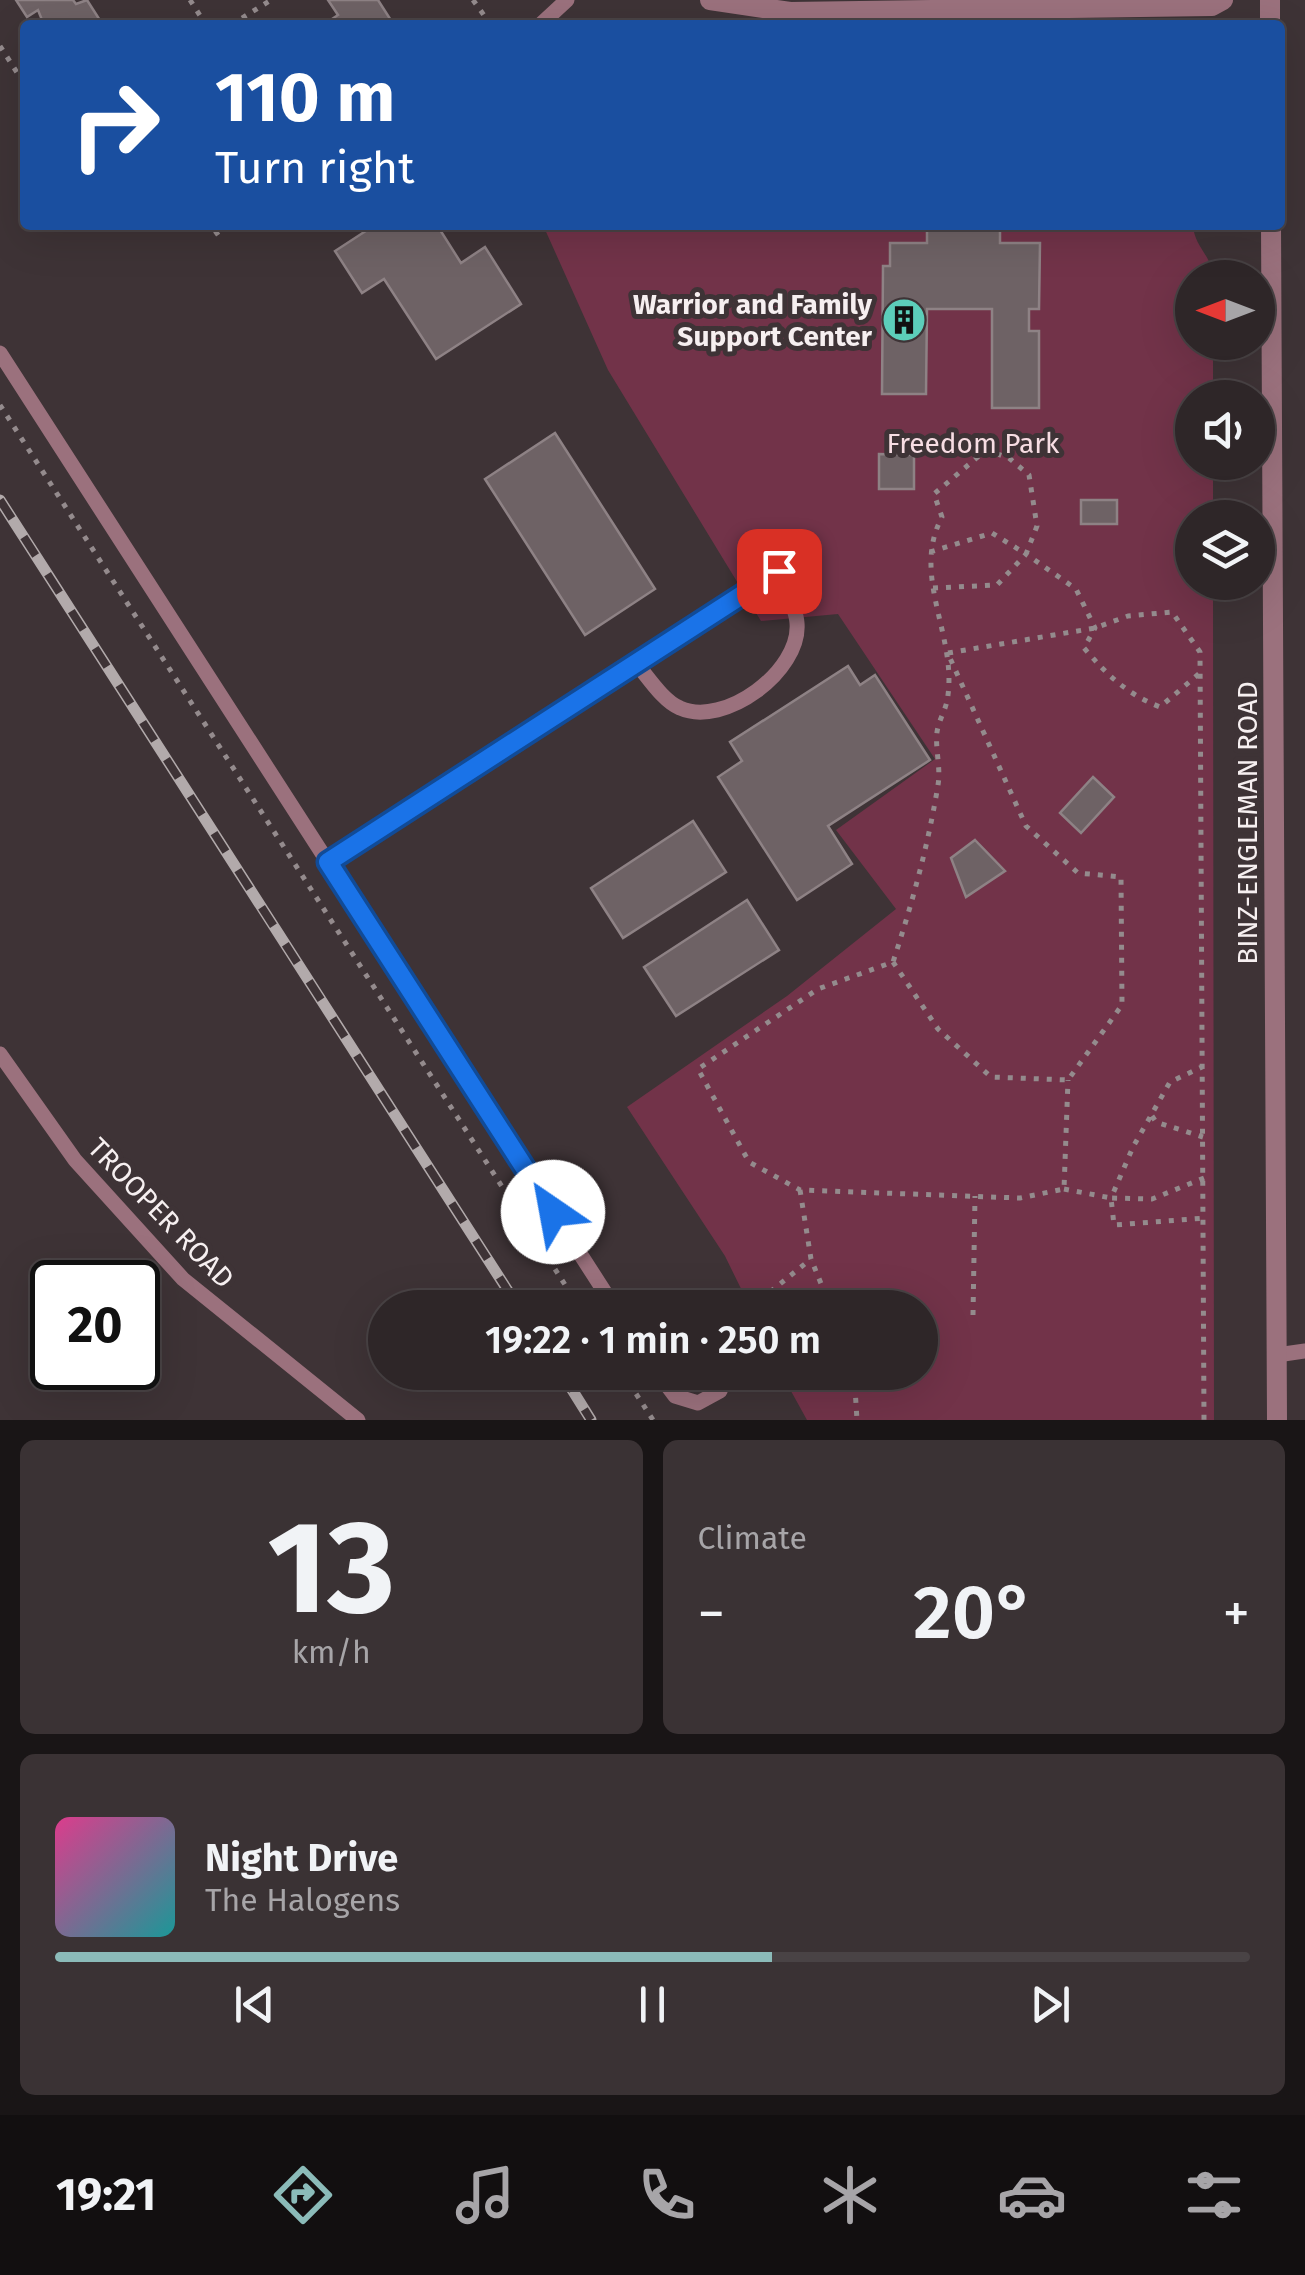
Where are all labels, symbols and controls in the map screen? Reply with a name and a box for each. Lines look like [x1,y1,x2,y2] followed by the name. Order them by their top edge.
[215,56,395,140] text: 110 m
[50,60,180,190] icon: right
[215,141,414,195] text: Turn right
[1175,260,1275,360] north arrow
[1175,260,1275,600] map controls
[633,288,873,353] place label: Warrior and Family Support Center
[881,297,927,343] building icon: Warrior and Family Support Center
[1175,380,1275,480] button: sound
[887,427,1060,460] park label: Freedom Park
[1175,500,1275,600] button: layers
[737,529,822,614] pin
[752,544,807,599] icon: arrive
[1231,681,1264,965] street label: BINZ-ENGLEMAN ROAD
[81,1131,241,1295] street label: TROOPER ROAD
[501,1160,605,1264] position arrow
[30,1260,160,1390] speed limit sign: 20
[485,1317,821,1363] text: 19:22 · 1 min · 250 m
[267,1490,395,1646] text: 13
[698,1519,807,1557] text: Climate
[913,1568,1034,1658] text: 20°
[698,1581,725,1647] text: −
[1223,1581,1250,1647] text: +
[292,1633,371,1671] text: km/h
[205,1835,398,1881] text: Night Drive
[205,1881,400,1919] text: The Halogens
[227,1977,282,2032] icon: previous
[625,1977,680,2032] icon: pause
[1023,1977,1078,2032] icon: next
[268,2160,338,2230] icon: directions
[450,2160,520,2230] icon: music
[632,2160,702,2230] icon: phone
[815,2160,885,2230] icon: climate
[997,2160,1067,2230] icon: car
[1179,2160,1249,2230] icon: filters
[56,2168,156,2222] text: 19:21

